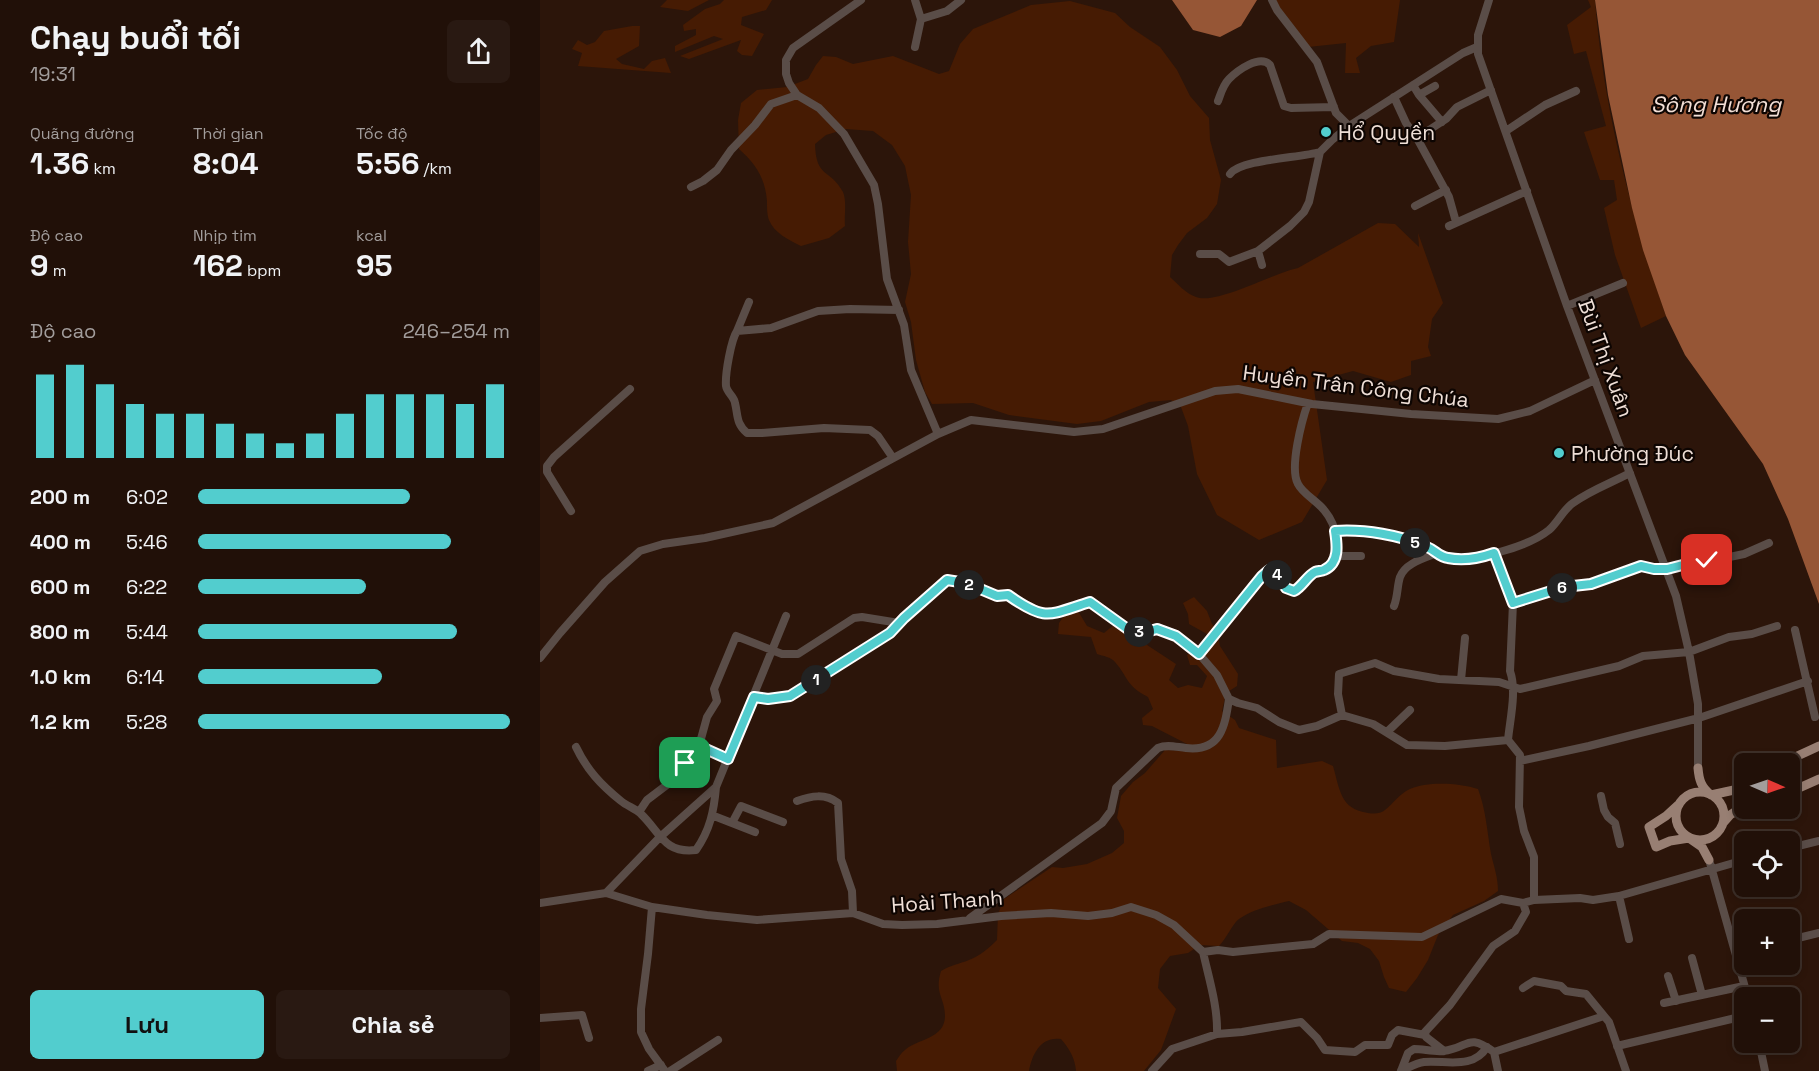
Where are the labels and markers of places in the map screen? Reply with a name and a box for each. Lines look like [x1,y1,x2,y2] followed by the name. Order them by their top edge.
[1338,119,1435,146] place label: Hổ Quyền
[1319,125,1333,139] marker: Hổ Quyền
[1571,440,1694,467] place label: Phường Đúc
[1552,446,1566,460] marker: Phường Đúc
[1400,528,1430,558] pin: 5
[1681,534,1732,585] pin
[1262,560,1292,590] pin: 4
[954,570,984,600] pin: 2
[1547,573,1577,603] pin: 6
[1124,617,1154,647] pin: 3
[801,665,831,695] pin: 1
[659,737,710,788] pin

